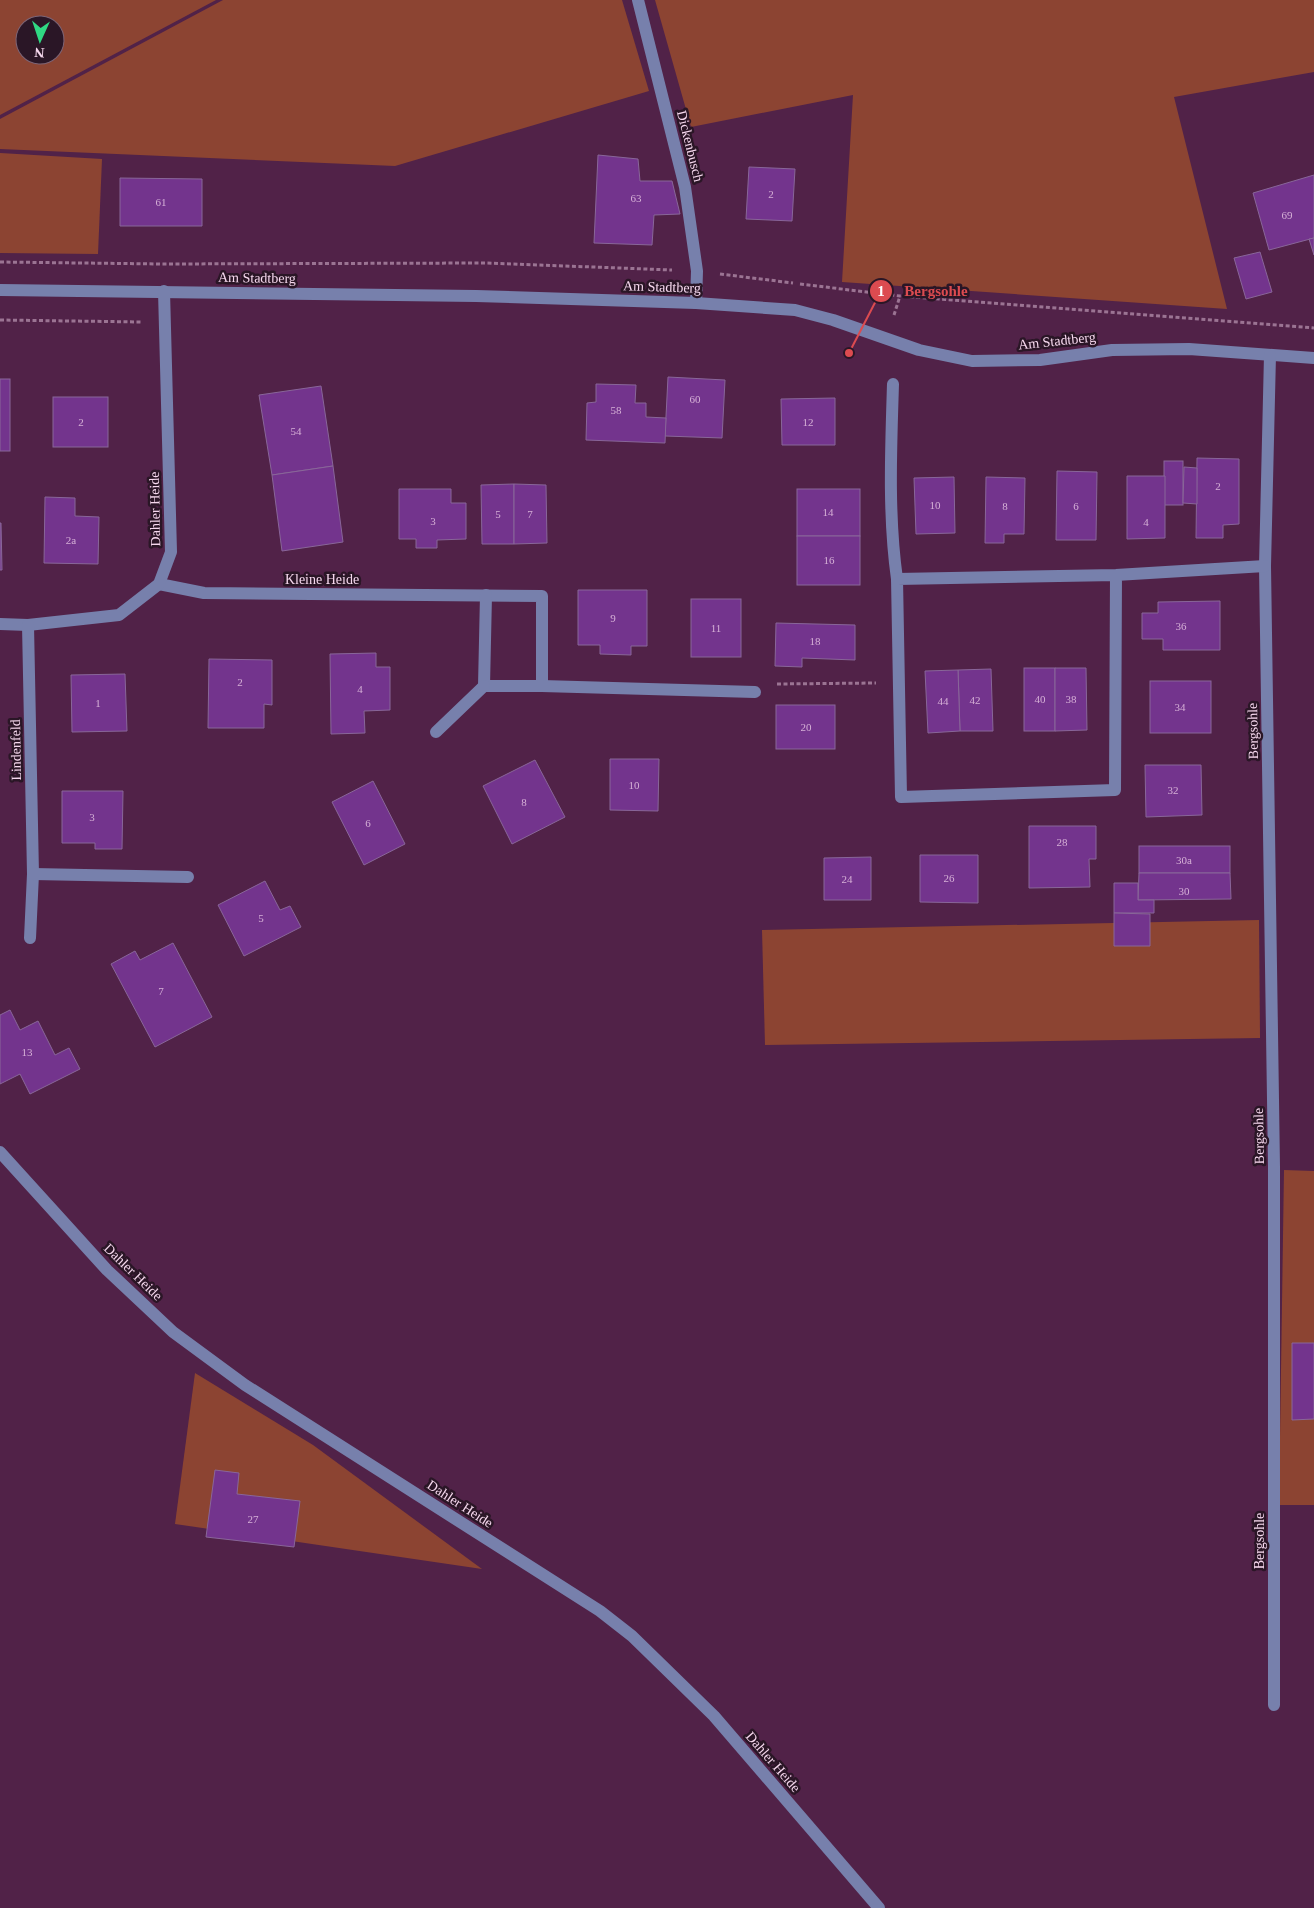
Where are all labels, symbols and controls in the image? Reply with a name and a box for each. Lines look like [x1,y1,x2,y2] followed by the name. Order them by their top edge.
[15,15,65,65] north arrow
[34,45,45,60] text: N
[674,109,706,183] street label: Dickenbusch
[768,188,774,200] house number: 2
[631,192,642,204] house number: 63
[156,196,167,208] house number: 61
[1282,209,1293,221] house number: 69
[218,270,296,286] street label: Am Stadtberg
[869,276,977,306] callout: Bergsohle
[623,278,701,296] street label: Am Stadtberg
[877,283,885,299] text: 1
[904,283,968,299] text: Bergsohle
[1017,329,1097,353] street label: Am Stadtberg
[690,393,701,405] house number: 60
[611,404,622,416] house number: 58
[78,416,84,428] house number: 2
[803,416,814,428] house number: 12
[291,425,302,437] house number: 54
[147,471,163,547] street label: Dahler Heide
[1215,480,1221,492] house number: 2
[930,499,941,511] house number: 10
[1002,500,1008,512] house number: 8
[1073,500,1079,512] house number: 6
[823,506,834,518] house number: 14
[495,508,501,520] house number: 5
[527,508,533,520] house number: 7
[430,515,436,527] house number: 3
[1143,516,1149,528] house number: 4
[66,534,76,546] house number: 2a
[824,554,835,566] house number: 16
[285,572,359,587] street label: Kleine Heide
[610,612,616,624] house number: 9
[1176,620,1187,632] house number: 36
[711,622,721,634] house number: 11
[810,635,821,647] house number: 18
[237,676,243,688] house number: 2
[357,683,363,695] house number: 4
[1035,693,1046,705] house number: 40
[1066,693,1077,705] house number: 38
[970,694,981,706] house number: 42
[938,695,949,707] house number: 44
[95,697,101,709] house number: 1
[1175,701,1186,713] house number: 34
[1245,703,1261,759] street label: Bergsohle
[8,719,24,781] street label: Lindenfeld
[801,721,812,733] house number: 20
[629,779,640,791] house number: 10
[1168,784,1179,796] house number: 32
[521,796,527,808] house number: 8
[89,811,95,823] house number: 3
[365,817,371,829] house number: 6
[1057,836,1068,848] house number: 28
[1176,854,1192,866] house number: 30a
[944,872,955,884] house number: 26
[842,873,853,885] house number: 24
[1179,885,1190,897] house number: 30
[258,912,264,924] house number: 5
[158,985,164,997] house number: 7
[22,1046,33,1058] house number: 13
[1251,1108,1267,1164] street label: Bergsohle
[101,1241,165,1303] street label: Dahler Heide
[424,1477,496,1531] street label: Dahler Heide
[248,1513,259,1525] house number: 27
[1252,1513,1267,1569] street label: Bergsohle
[743,1729,803,1795] street label: Dahler Heide

